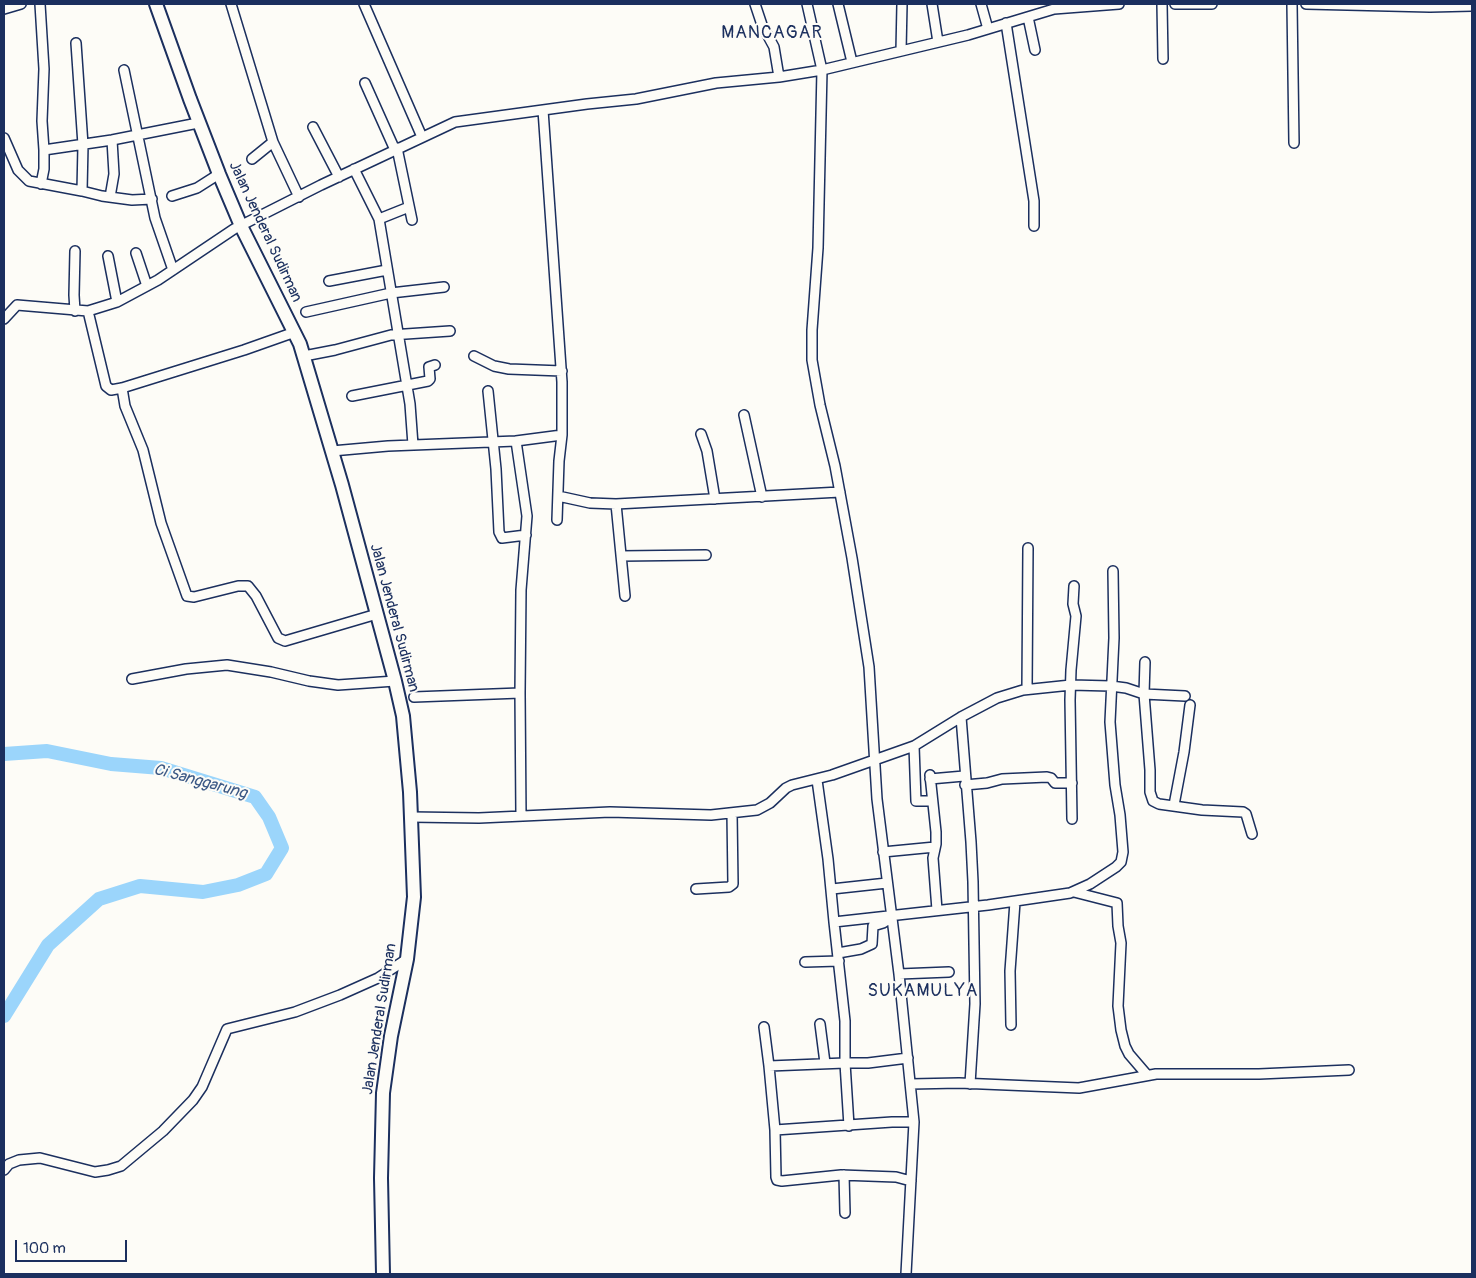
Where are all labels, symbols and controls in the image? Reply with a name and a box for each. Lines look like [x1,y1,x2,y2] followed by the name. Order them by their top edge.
[720,22,824,44] district label: MANCAGAR
[225,159,305,305] street label: Jalan Jenderal Sudirman
[366,542,422,694] street label: Jalan Jenderal Sudirman
[151,760,249,804] water label: Ci Sanggarung
[359,942,401,1096] street label: Jalan Jenderal Sudirman
[866,980,980,1002] district label: SUKAMULYA
[18,1230,130,1262] scale bar
[23,1239,66,1258] text: 100 m

